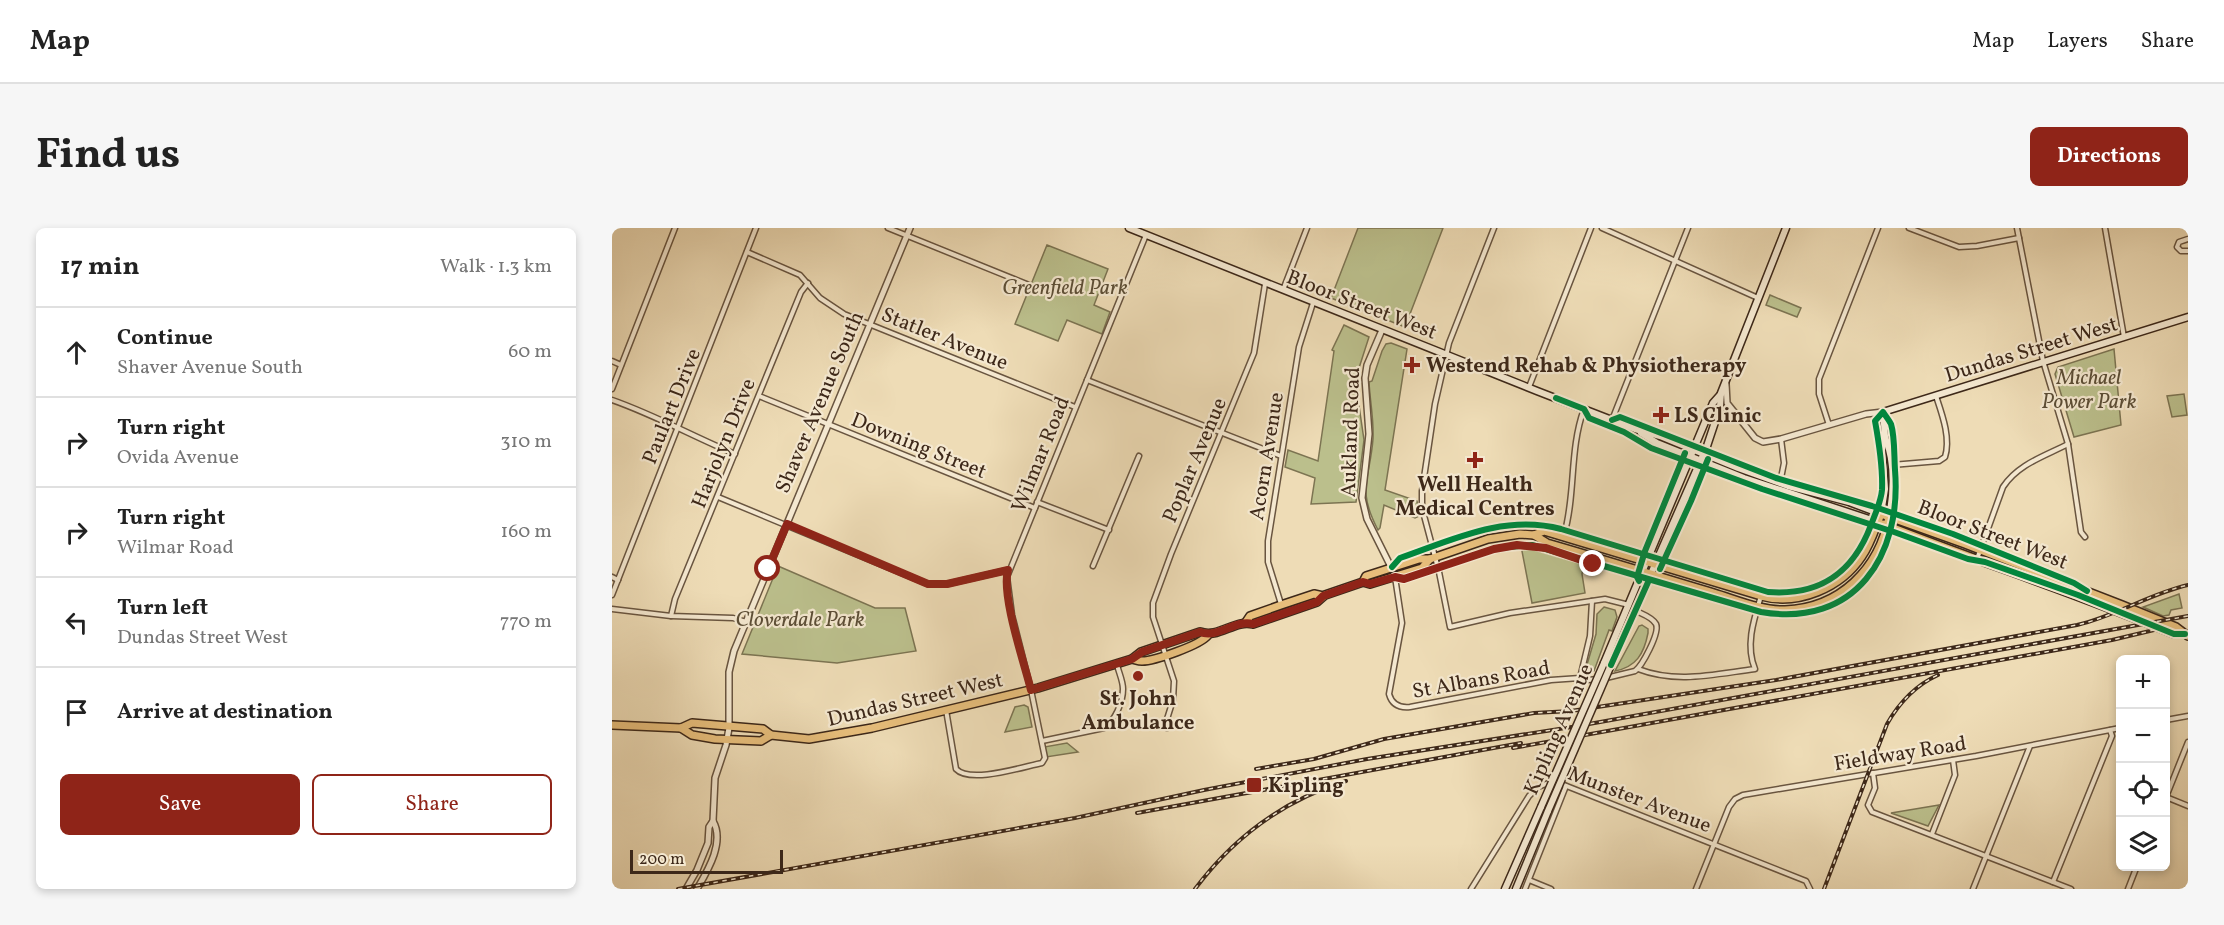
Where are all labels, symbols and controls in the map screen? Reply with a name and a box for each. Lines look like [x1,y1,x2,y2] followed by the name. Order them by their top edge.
[30,22,90,61] text: Map
[1972,27,2014,56] text: Map
[2047,27,2108,56] text: Layers
[2141,27,2194,56] text: Share
[36,127,180,186] text: Find us
[2030,127,2188,186] button: Directions
[60,249,140,285] text: 17 min
[440,253,552,281] text: Walk · 1.3 km
[1282,263,1441,347] street label: Bloor Street West
[1002,274,1128,303] park label: Greenfield Park
[877,301,1012,378] street label: Statler Avenue
[769,307,872,498] street label: Shaver Avenue South
[1941,310,2122,391] street label: Dundas Street West
[117,323,213,354] text: Continue
[60,336,93,369] icon: ahead
[508,338,552,366] text: 60 m
[636,344,709,469] street label: Paulart Drive
[1426,352,1747,381] place label: Westend Rehab & Physiotherapy
[117,354,303,382] text: Shaver Avenue South
[1403,356,1421,374] marker: Westend Rehab & Physiotherapy
[2042,364,2137,417] park label: Michael Power Park
[1335,366,1368,498] street label: Aukland Road
[685,374,764,513] street label: Harjolyn Drive
[1243,390,1292,522] street label: Acorn Avenue
[1005,392,1078,517] street label: Wilmar Road
[1156,394,1235,528] street label: Poplar Avenue
[1674,402,1762,431] place label: LS Clinic
[846,406,991,487] street label: Downing Street
[1652,406,1670,424] marker: LS Clinic
[117,413,225,444] text: Turn right
[60,426,93,459] icon: right
[500,428,552,456] text: 310 m
[117,444,239,472] text: Ovida Avenue
[1466,451,1484,469] marker: Well Health Medical Centres
[1395,471,1555,524] place label: Well Health Medical Centres
[1913,493,2072,577] street label: Bloor Street West
[117,503,225,534] text: Turn right
[60,516,93,549] icon: right
[500,518,552,546] text: 160 m
[117,534,234,562] text: Wilmar Road
[1579,550,1605,576] route end
[754,555,780,581] route start
[117,593,208,624] text: Turn left
[60,606,93,639] icon: left
[735,606,865,635] park label: Cloverdale Park
[500,608,552,636] text: 770 m
[117,624,288,652] text: Dundas Street West
[1410,654,1552,707] street label: St Albans Road
[2116,655,2170,871] map controls
[2116,655,2170,709] button: +
[1517,659,1601,800] street label: Kipling Avenue
[825,666,1006,735] street label: Dundas Street West
[1131,669,1145,683] marker: St. John Ambulance
[1081,685,1195,738] place label: St. John Ambulance
[60,696,93,729] icon: arrive
[117,697,333,728] text: Arrive at destination
[2116,709,2170,763] button: −
[1832,730,1969,779] street label: Fieldway Road
[1564,760,1715,841] street label: Munster Avenue
[2116,763,2170,817] button: locate
[1268,772,1344,801] place label: Kipling
[60,774,300,835] button: Save
[312,774,552,835] button: Share
[1245,776,1263,794] marker: Kipling
[2116,817,2170,871] button: layers
[630,847,783,874] scale bar
[639,849,684,871] text: 200 m

